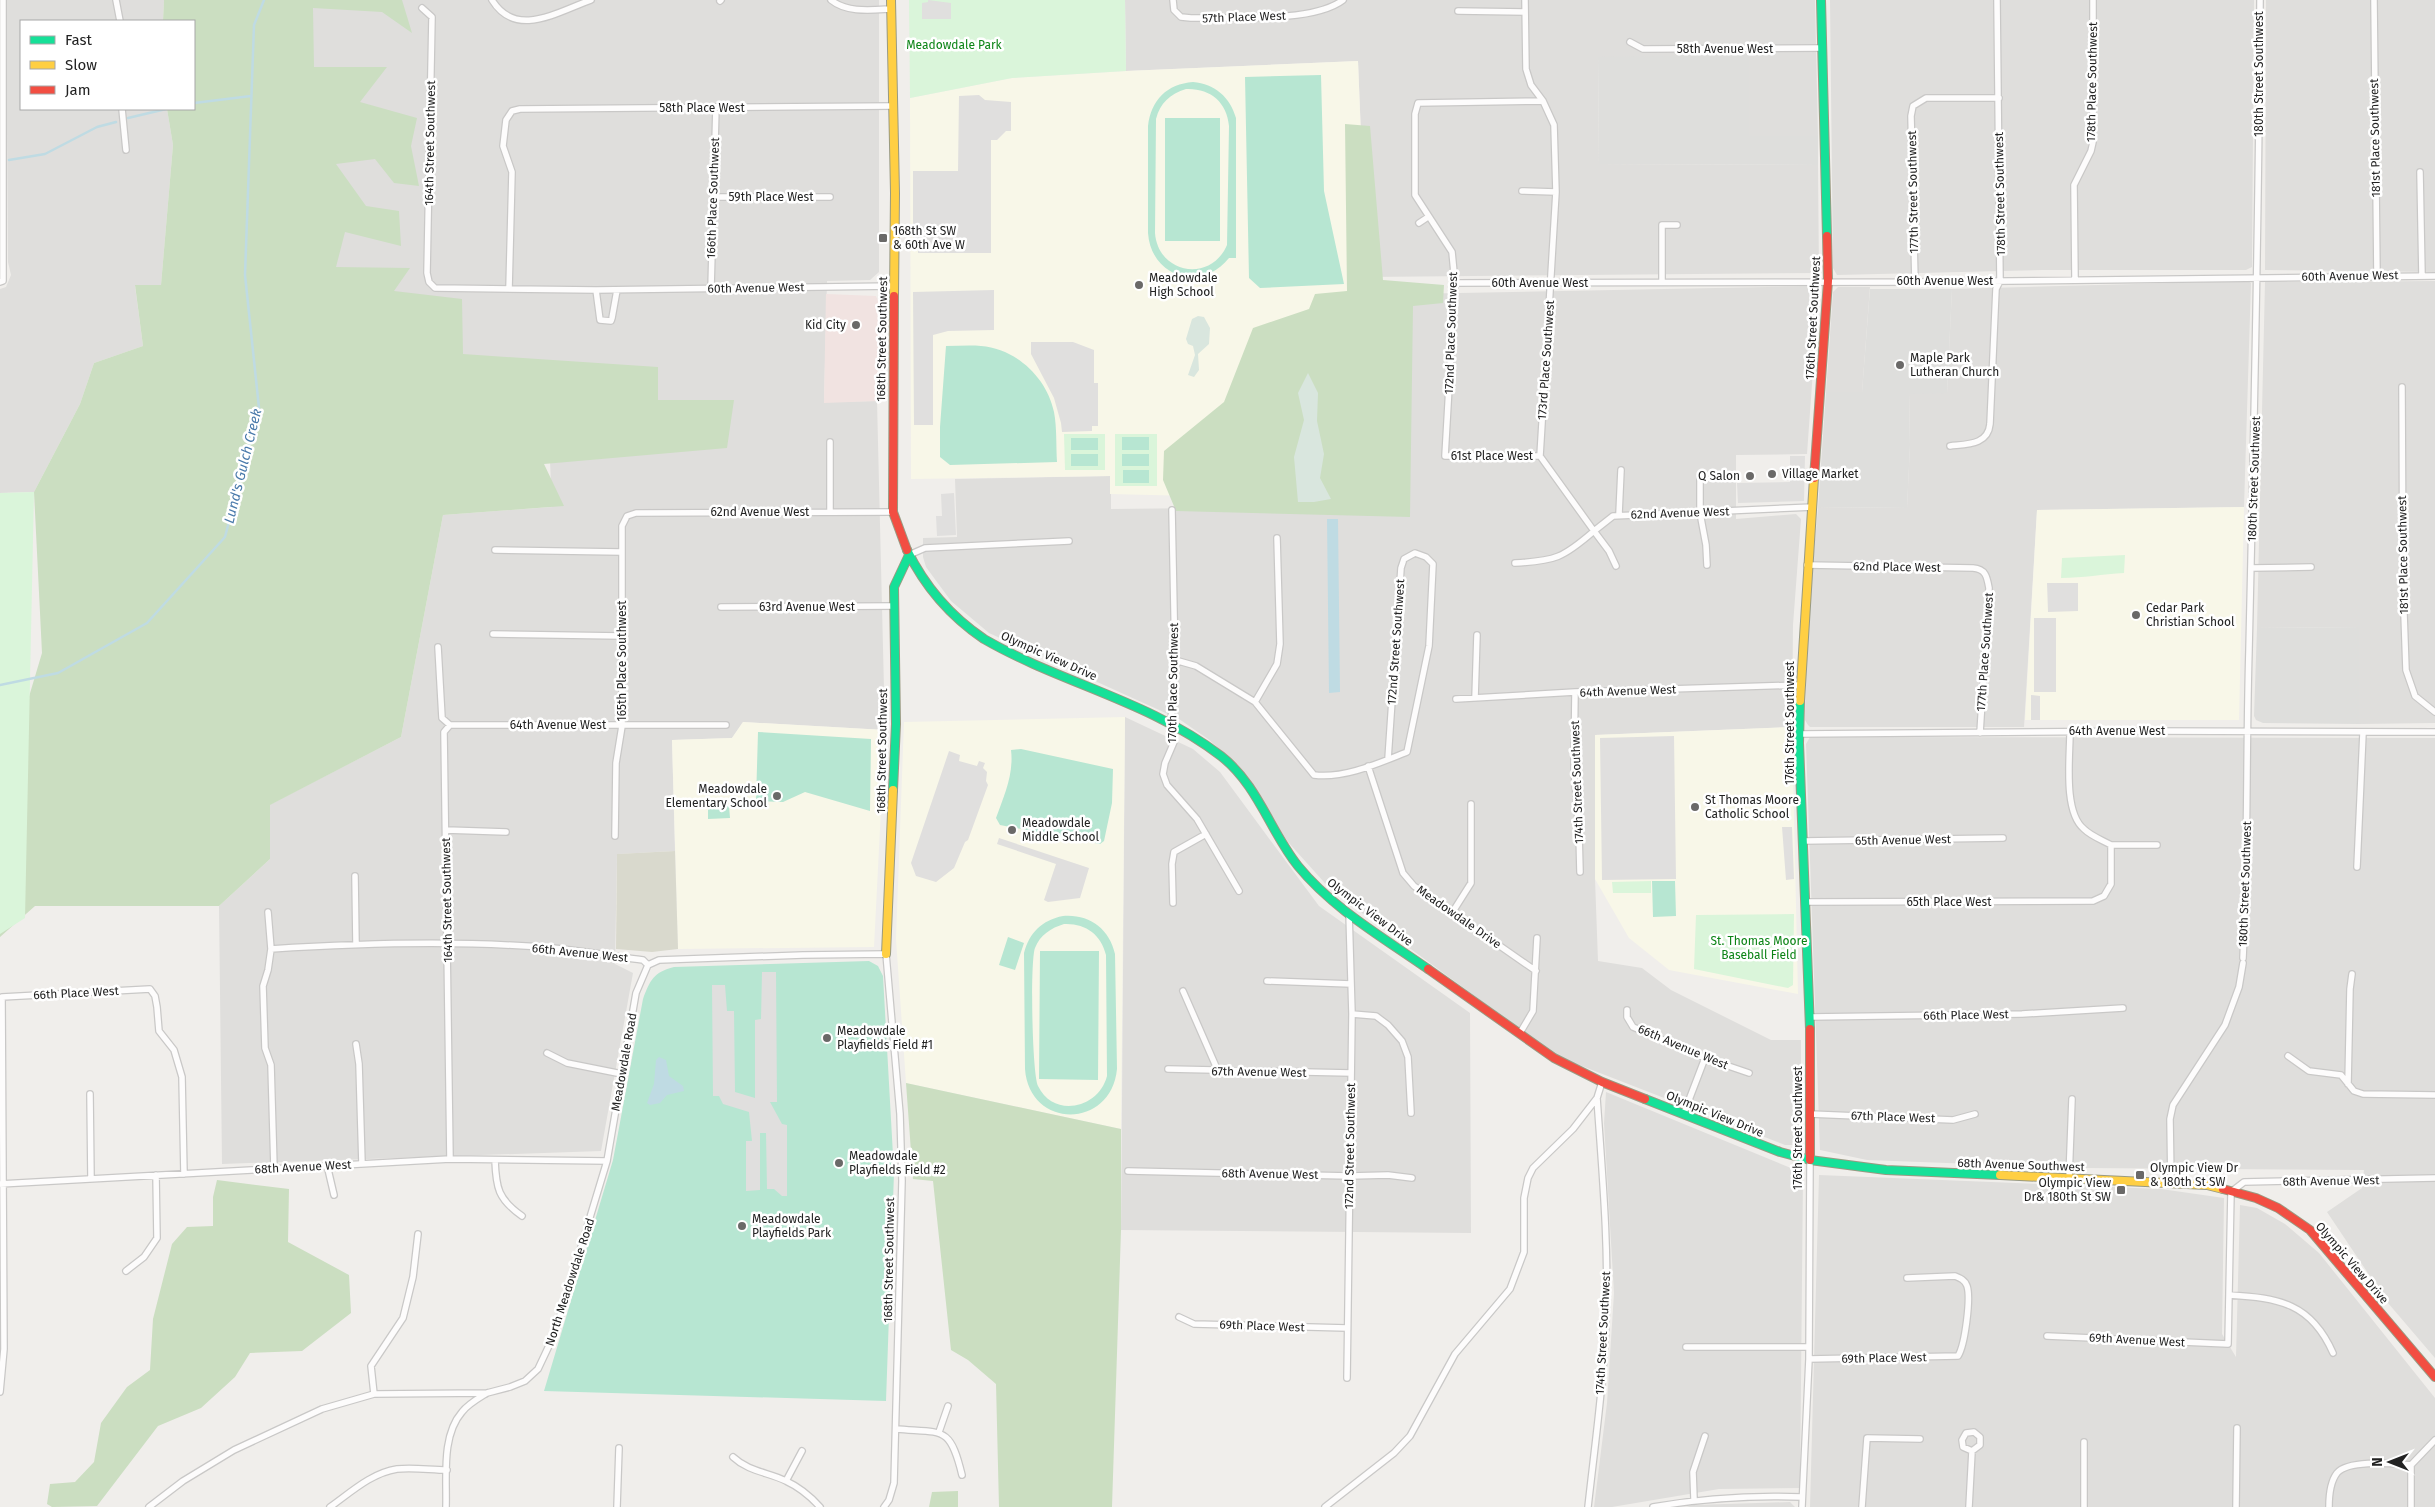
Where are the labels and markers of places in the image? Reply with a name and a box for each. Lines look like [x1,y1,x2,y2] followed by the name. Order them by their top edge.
[893,224,965,252] place label: 168th St SW & 60th Ave W
[877,232,889,244] marker: 168th St SW & 60th Ave W
[1149,271,1218,299] place label: Meadowdale High School
[1133,279,1145,291] marker: Meadowdale High School
[805,318,846,332] place label: Kid City
[850,319,862,331] marker: Kid City
[1910,351,1999,379] place label: Maple Park Lutheran Church
[1894,359,1906,371] marker: Maple Park Lutheran Church
[1782,467,1859,481] place label: Village Market
[1766,468,1778,480] marker: Village Market
[1698,469,1740,483] place label: Q Salon
[1744,470,1756,482] marker: Q Salon
[2146,601,2235,629] place label: Cedar Park Christian School
[2130,609,2142,621] marker: Cedar Park Christian School
[665,782,767,810] place label: Meadowdale Elementary School
[771,790,783,802] marker: Meadowdale Elementary School
[1705,793,1799,821] place label: St Thomas Moore Catholic School
[1689,801,1701,813] marker: St Thomas Moore Catholic School
[1022,816,1100,844] place label: Meadowdale Middle School
[1006,824,1018,836] marker: Meadowdale Middle School
[837,1024,933,1052] place label: Meadowdale Playfields Field #1
[821,1032,833,1044] marker: Meadowdale Playfields Field #1
[849,1149,946,1177] place label: Meadowdale Playfields Field #2
[833,1157,845,1169] marker: Meadowdale Playfields Field #2
[2150,1161,2238,1189] place label: Olympic View Dr & 180th St SW
[2134,1169,2146,1181] marker: Olympic View Dr & 180th St SW
[2024,1176,2111,1204] place label: Olympic View Dr& 180th St SW
[2115,1184,2127,1196] marker: Olympic View Dr& 180th St SW
[752,1212,832,1240] place label: Meadowdale Playfields Park
[736,1220,748,1232] marker: Meadowdale Playfields Park

